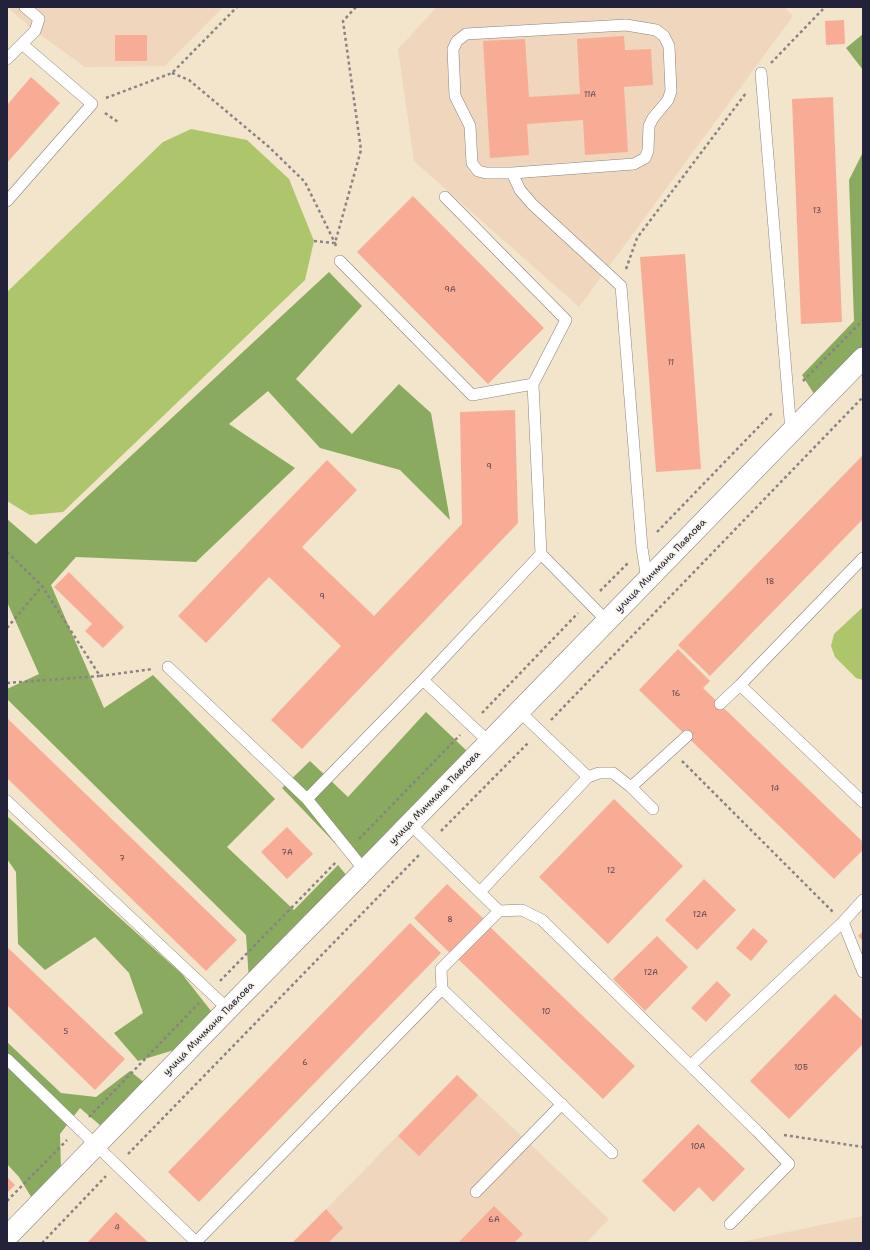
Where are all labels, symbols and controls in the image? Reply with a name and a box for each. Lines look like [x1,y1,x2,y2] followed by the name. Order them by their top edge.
[584,90,596,100] house number: 11А
[813,206,821,216] house number: 13
[444,285,456,295] house number: 9А
[668,358,674,368] house number: 11
[486,462,492,472] house number: 9
[613,517,709,615] street label: улица Мичмана Павлова
[766,577,774,587] house number: 18
[319,592,325,602] house number: 9
[672,689,680,699] house number: 16
[387,749,483,847] street label: улица Мичмана Павлова
[771,784,779,794] house number: 14
[281,848,293,858] house number: 7А
[119,854,125,864] house number: 7
[607,866,615,876] house number: 12
[693,910,707,920] house number: 12А
[447,915,453,925] house number: 8
[644,968,658,978] house number: 12А
[161,980,257,1078] street label: улица Мичмана Павлова
[542,1007,550,1017] house number: 10
[64,1027,68,1037] house number: 5
[302,1058,308,1068] house number: 6
[794,1063,808,1073] house number: 10Б
[691,1142,705,1152] house number: 10А
[488,1215,500,1225] house number: 6А
[114,1223,120,1233] house number: 4

